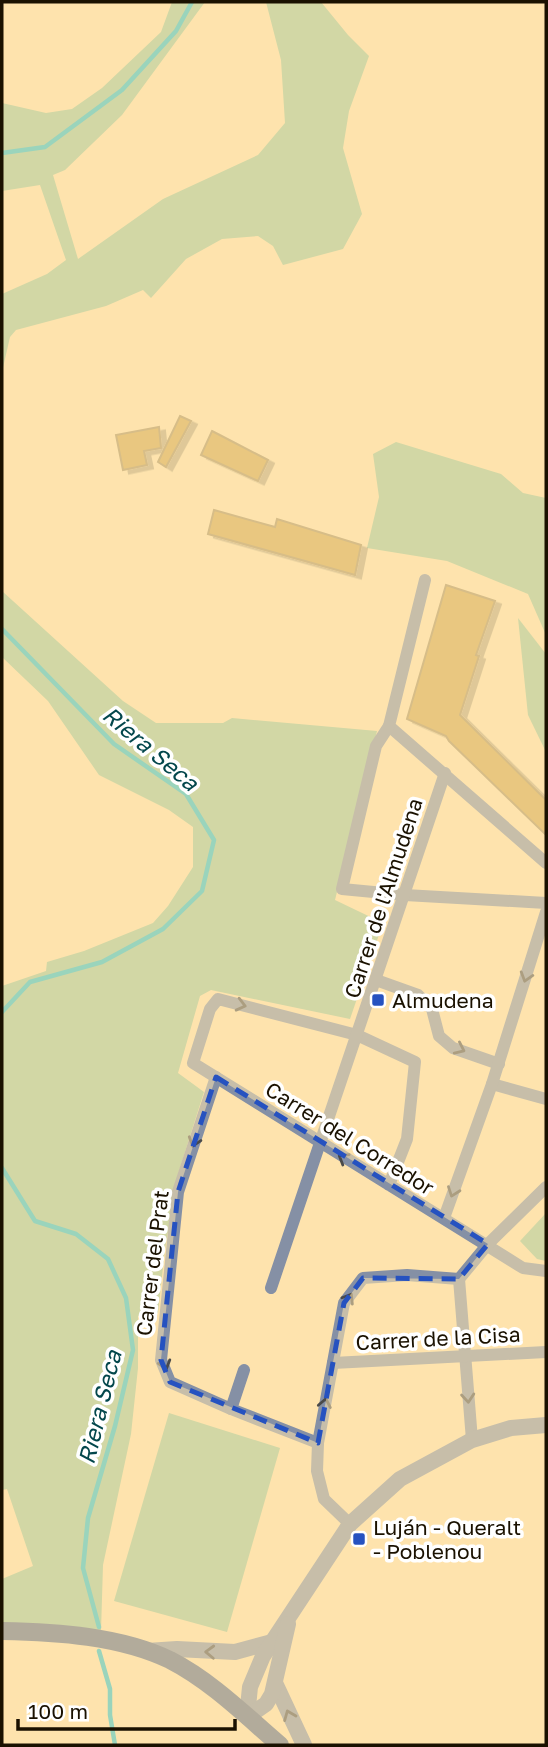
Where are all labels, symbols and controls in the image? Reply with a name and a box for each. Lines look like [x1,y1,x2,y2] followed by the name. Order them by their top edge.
[97,700,205,797] water label: Riera Seca
[338,795,428,1001] street label: Carrer de l'Almudena
[520,970,534,982] one-way arrow
[392,987,494,1013] place label: Almudena
[370,992,386,1008] marker: Almudena
[235,997,247,1011] one-way arrow
[452,1041,465,1054] one-way arrow
[261,1076,439,1200] street label: Carrer del Corredor
[188,1136,203,1148] one-way arrow
[337,1153,350,1166] one-way arrow
[447,1186,461,1198] one-way arrow
[130,1189,174,1337] street label: Carrer del Prat
[341,1293,354,1306] one-way arrow
[355,1321,521,1355] street label: Carrer de la Cisa
[71,1346,127,1467] water label: Riera Seca
[156,1359,171,1371] one-way arrow
[460,1393,475,1404] one-way arrow
[317,1397,332,1409] one-way arrow
[373,1514,521,1564] place label: Luján - Queralt - Poblenou
[351,1531,367,1547] marker: Luján - Queralt - Poblenou
[204,1644,215,1659] one-way arrow
[18,1688,234,1732] scale bar
[28,1698,88,1724] text: 100 m
[283,1709,297,1722] one-way arrow

